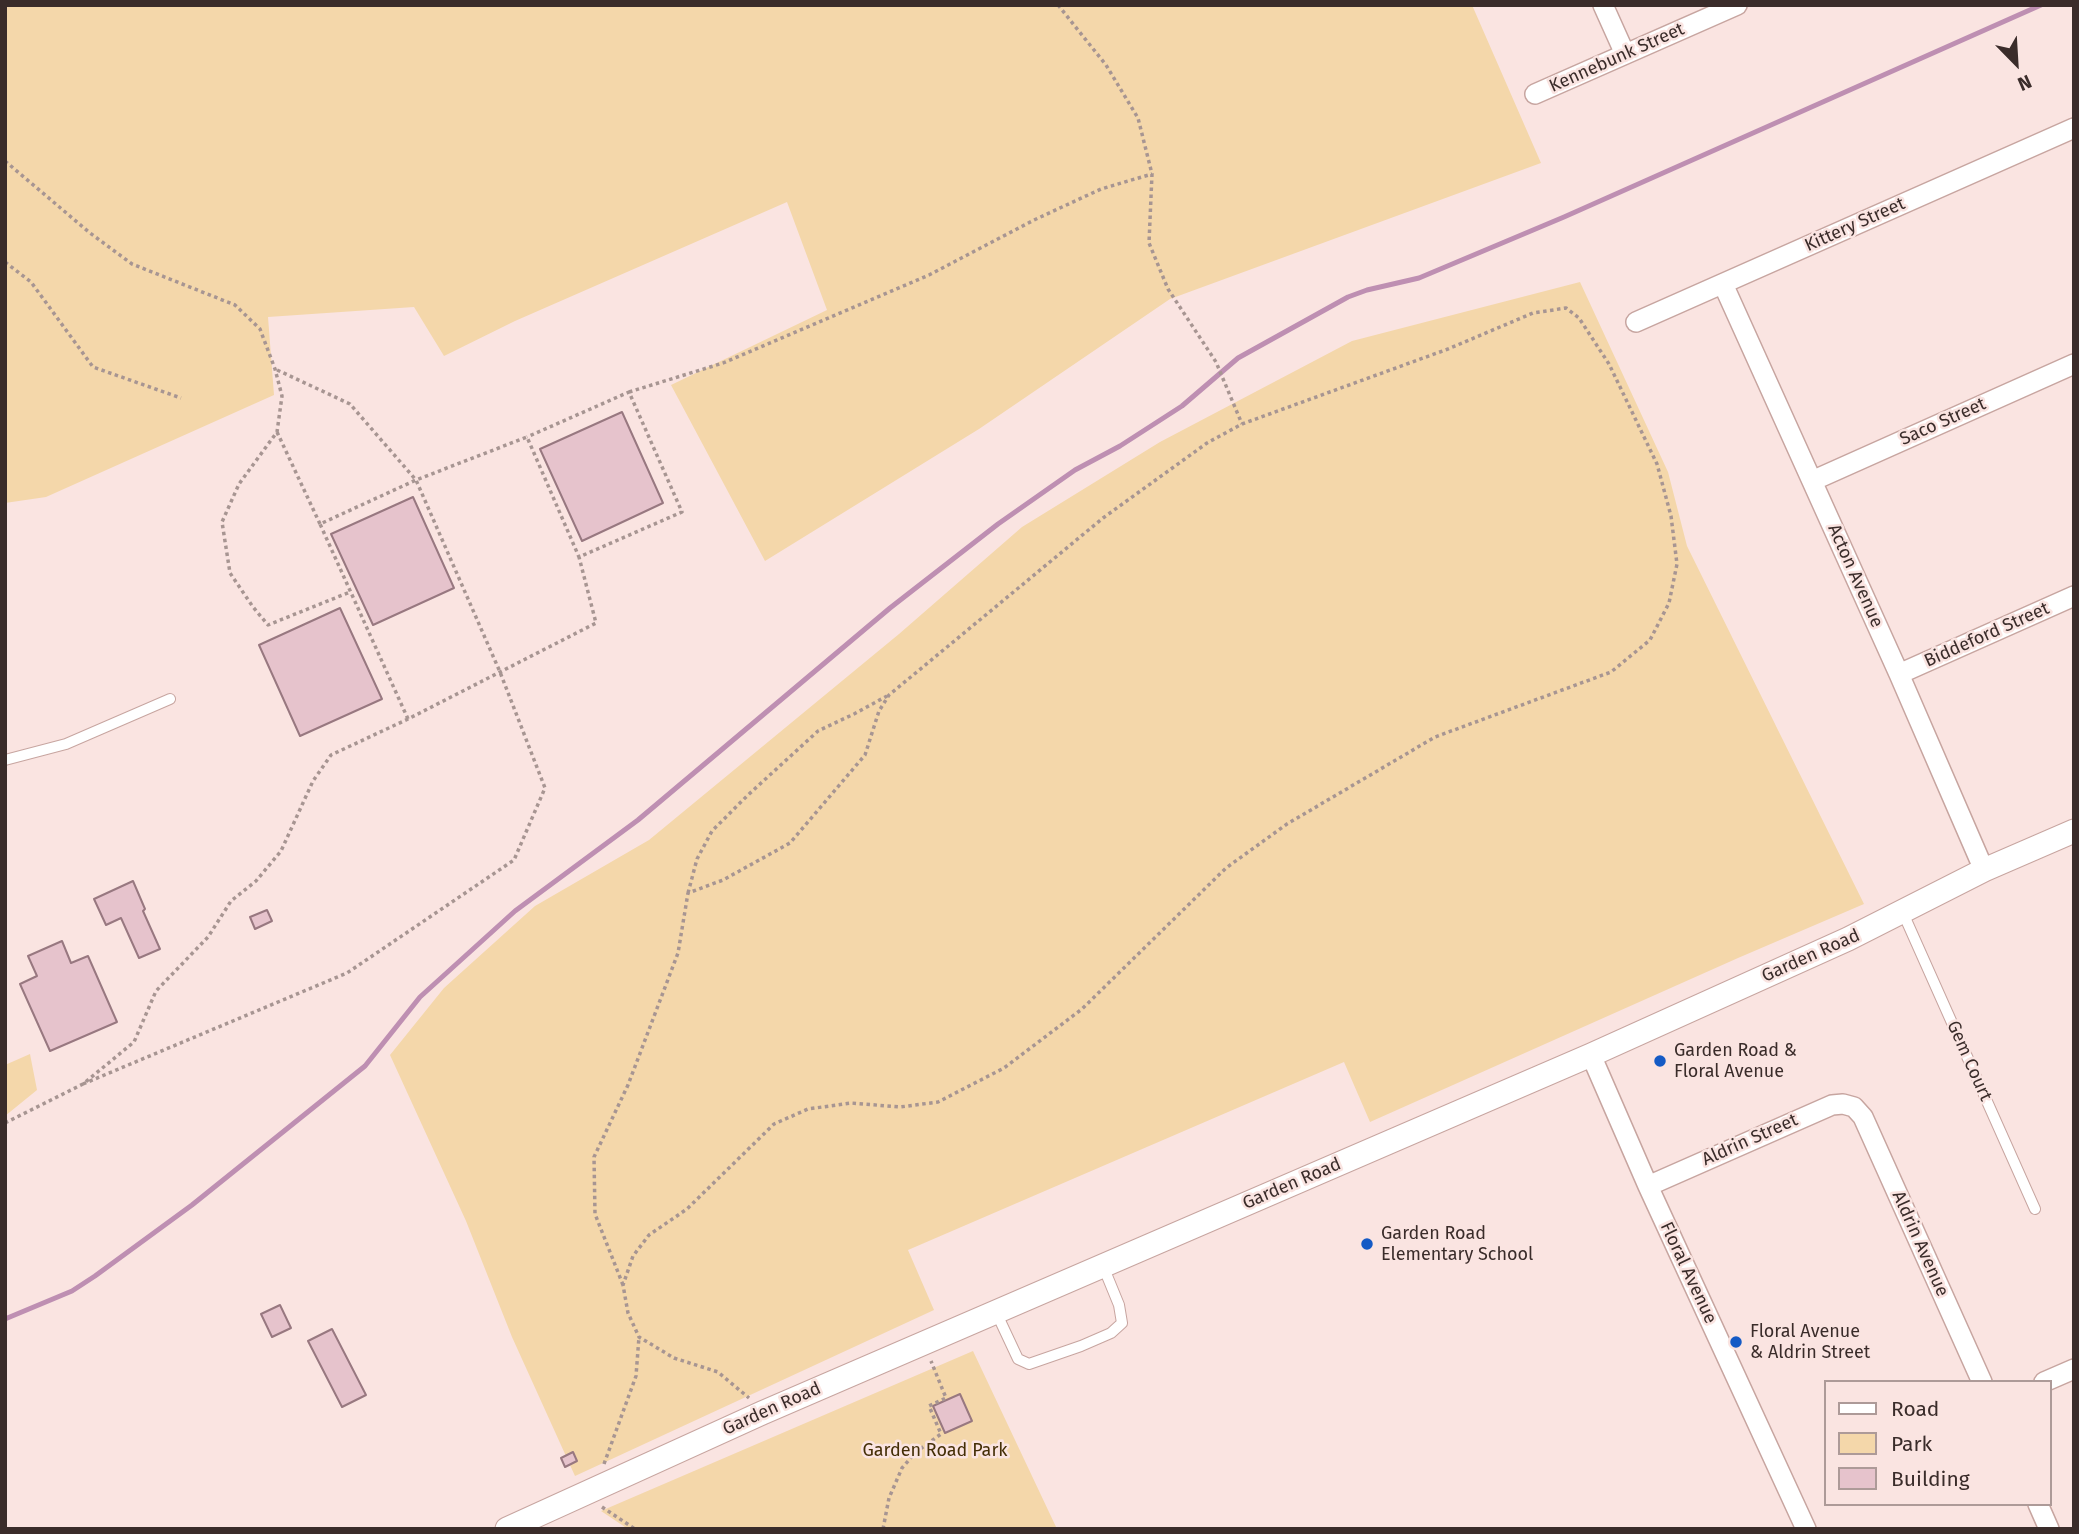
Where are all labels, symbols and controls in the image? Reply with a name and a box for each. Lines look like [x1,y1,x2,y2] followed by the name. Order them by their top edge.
[1546,19,1688,97] street label: Kennebunk Street
[1981,28,2051,98] north arrow
[2014,70,2035,96] text: N
[1801,193,1909,257] street label: Kittery Street
[1897,393,1989,451] street label: Saco Street
[1823,521,1887,631] street label: Acton Avenue
[1921,598,2053,672] street label: Biddeford Street
[1759,925,1863,987] street label: Garden Road
[1942,1018,1996,1104] street label: Gem Court
[1674,1040,1797,1082] place label: Garden Road & Floral Avenue
[1652,1053,1668,1069] marker: Garden Road & Floral Avenue
[1699,1109,1801,1171] street label: Aldrin Street
[1239,1154,1345,1214] street label: Garden Road
[1887,1188,1953,1300] street label: Aldrin Avenue
[1655,1219,1721,1327] street label: Floral Avenue
[1381,1223,1533,1266] place label: Garden Road Elementary School
[1359,1236,1375,1252] marker: Garden Road Elementary School
[1750,1321,1870,1364] place label: Floral Avenue & Aldrin Street
[1728,1334,1744,1350] marker: Floral Avenue & Aldrin Street
[720,1378,824,1440] street label: Garden Road
[1824,1380,2051,1506] legend
[1891,1396,1939,1422] text: Road
[1891,1431,1932,1457] text: Park
[862,1440,1008,1462] park label: Garden Road Park
[1891,1466,1970,1492] text: Building

